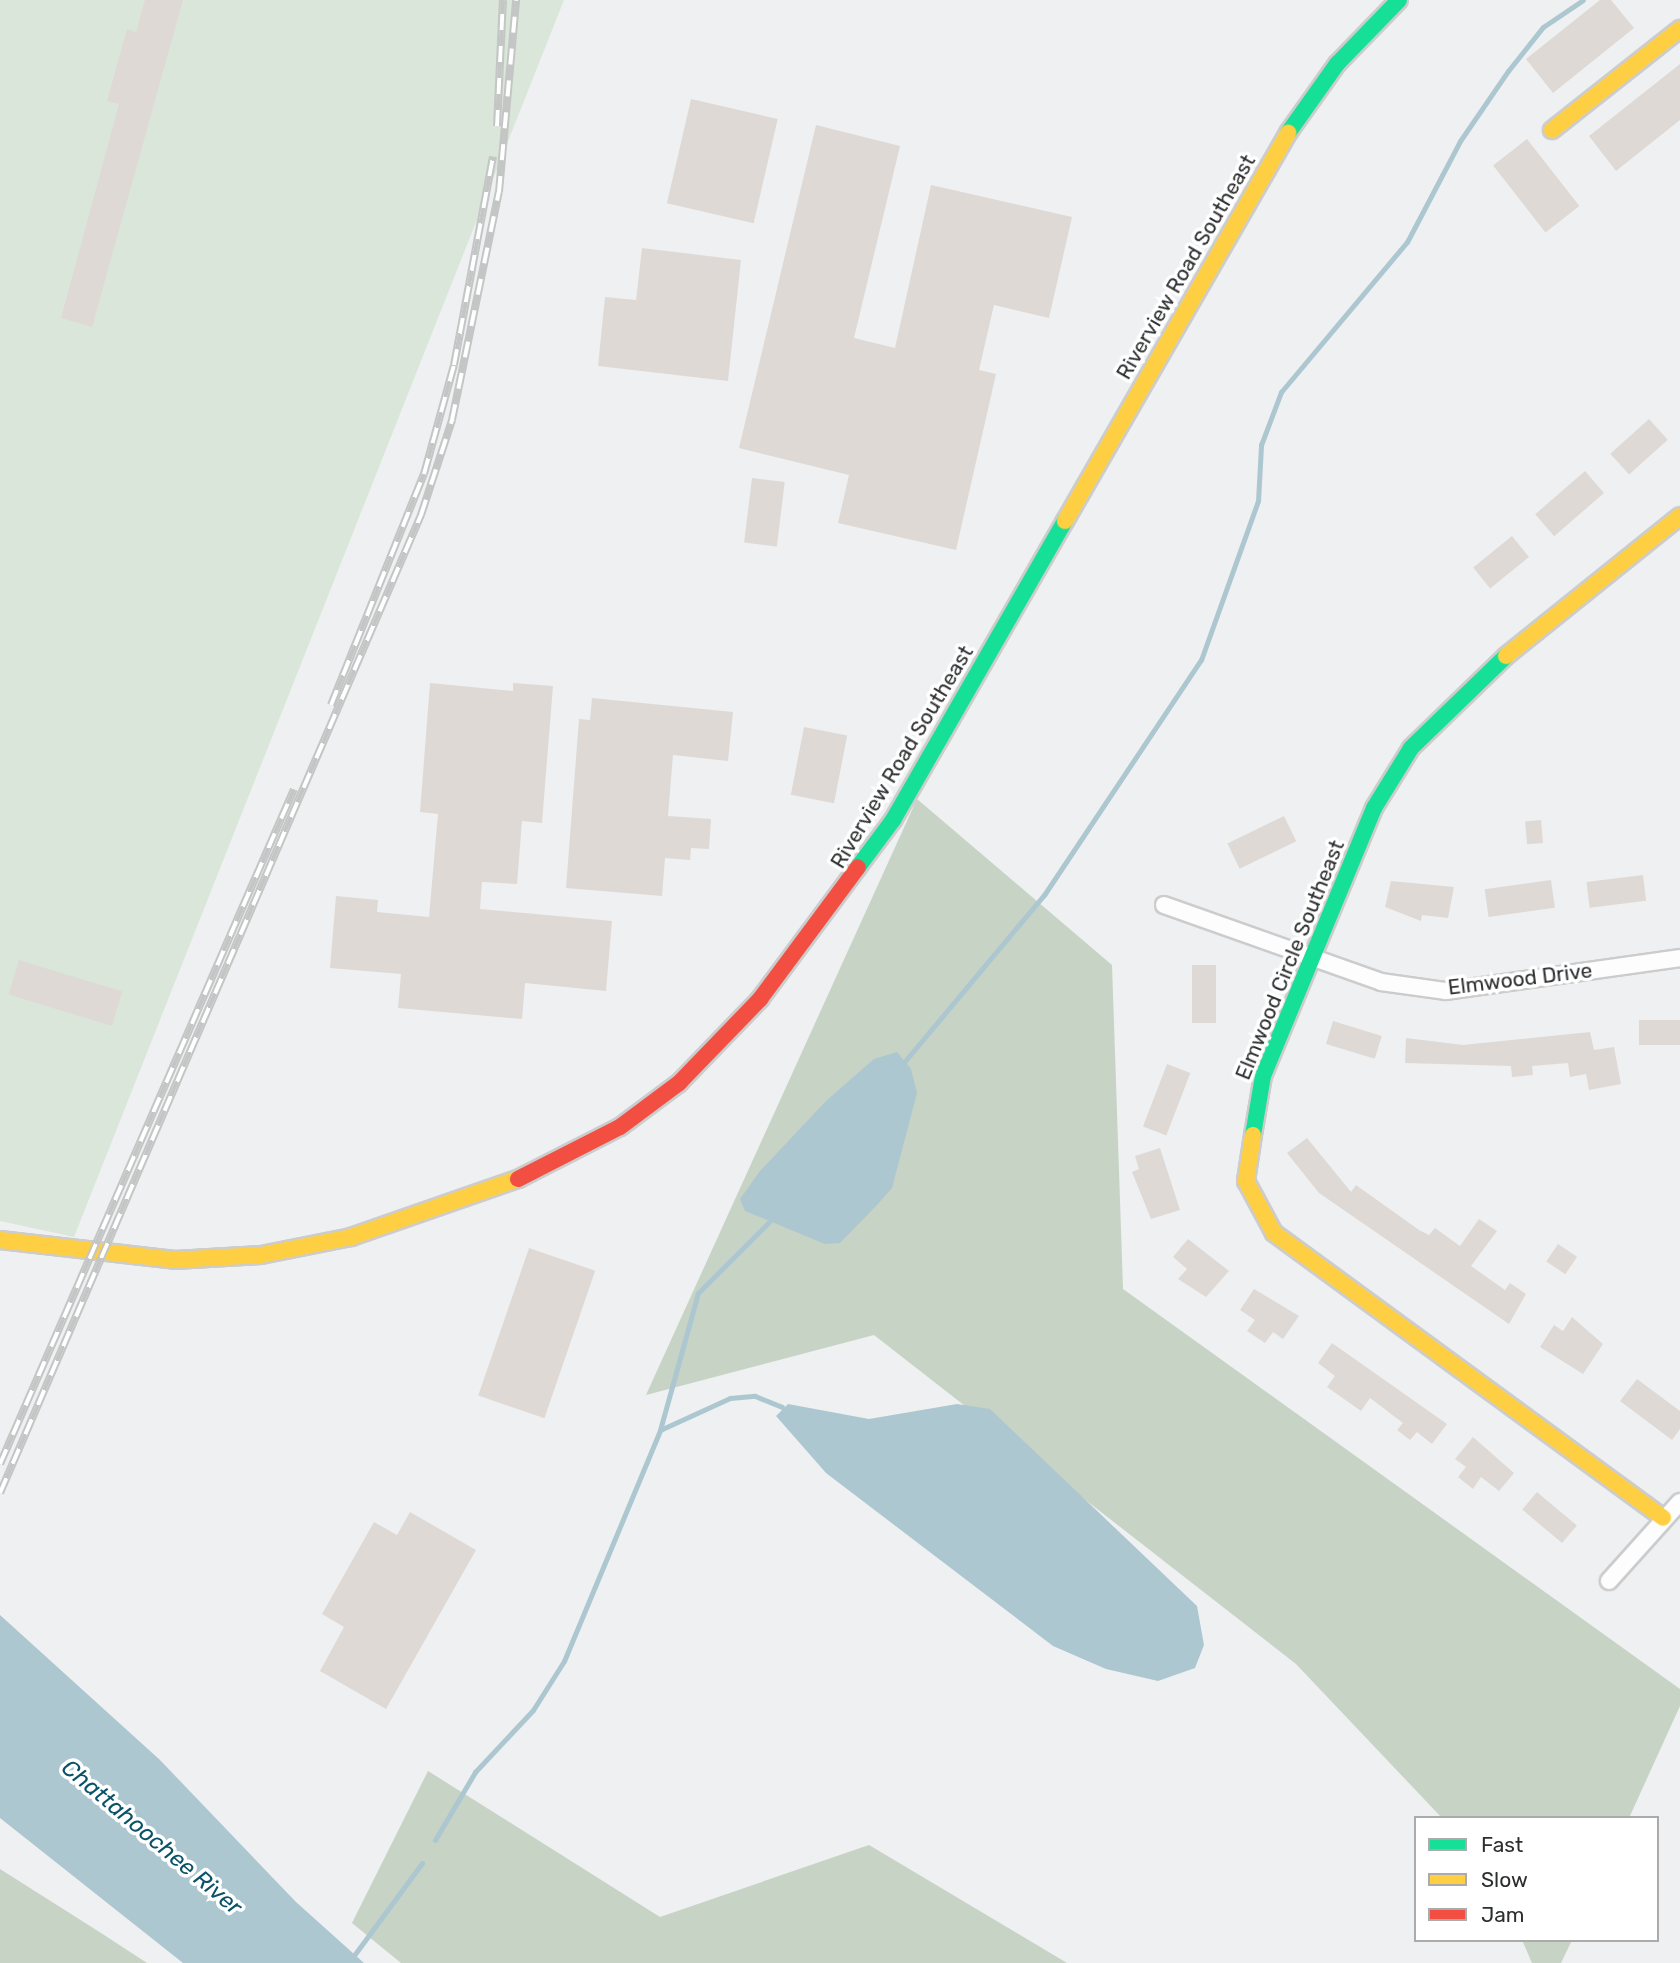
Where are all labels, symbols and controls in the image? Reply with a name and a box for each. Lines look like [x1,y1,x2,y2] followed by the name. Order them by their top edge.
[1111,150,1261,384] street label: Riverview Road Southeast
[825,641,979,873] street label: Riverview Road Southeast
[1230,837,1350,1083] street label: Elmwood Circle Southeast
[1446,958,1594,1000] street label: Elmwood Drive
[56,1754,248,1920] water label: Chattahoochee River
[1414,1816,1659,1942] legend
[1481,1832,1523,1857] text: Fast
[1481,1867,1528,1892] text: Slow
[1481,1902,1525,1927] text: Jam

